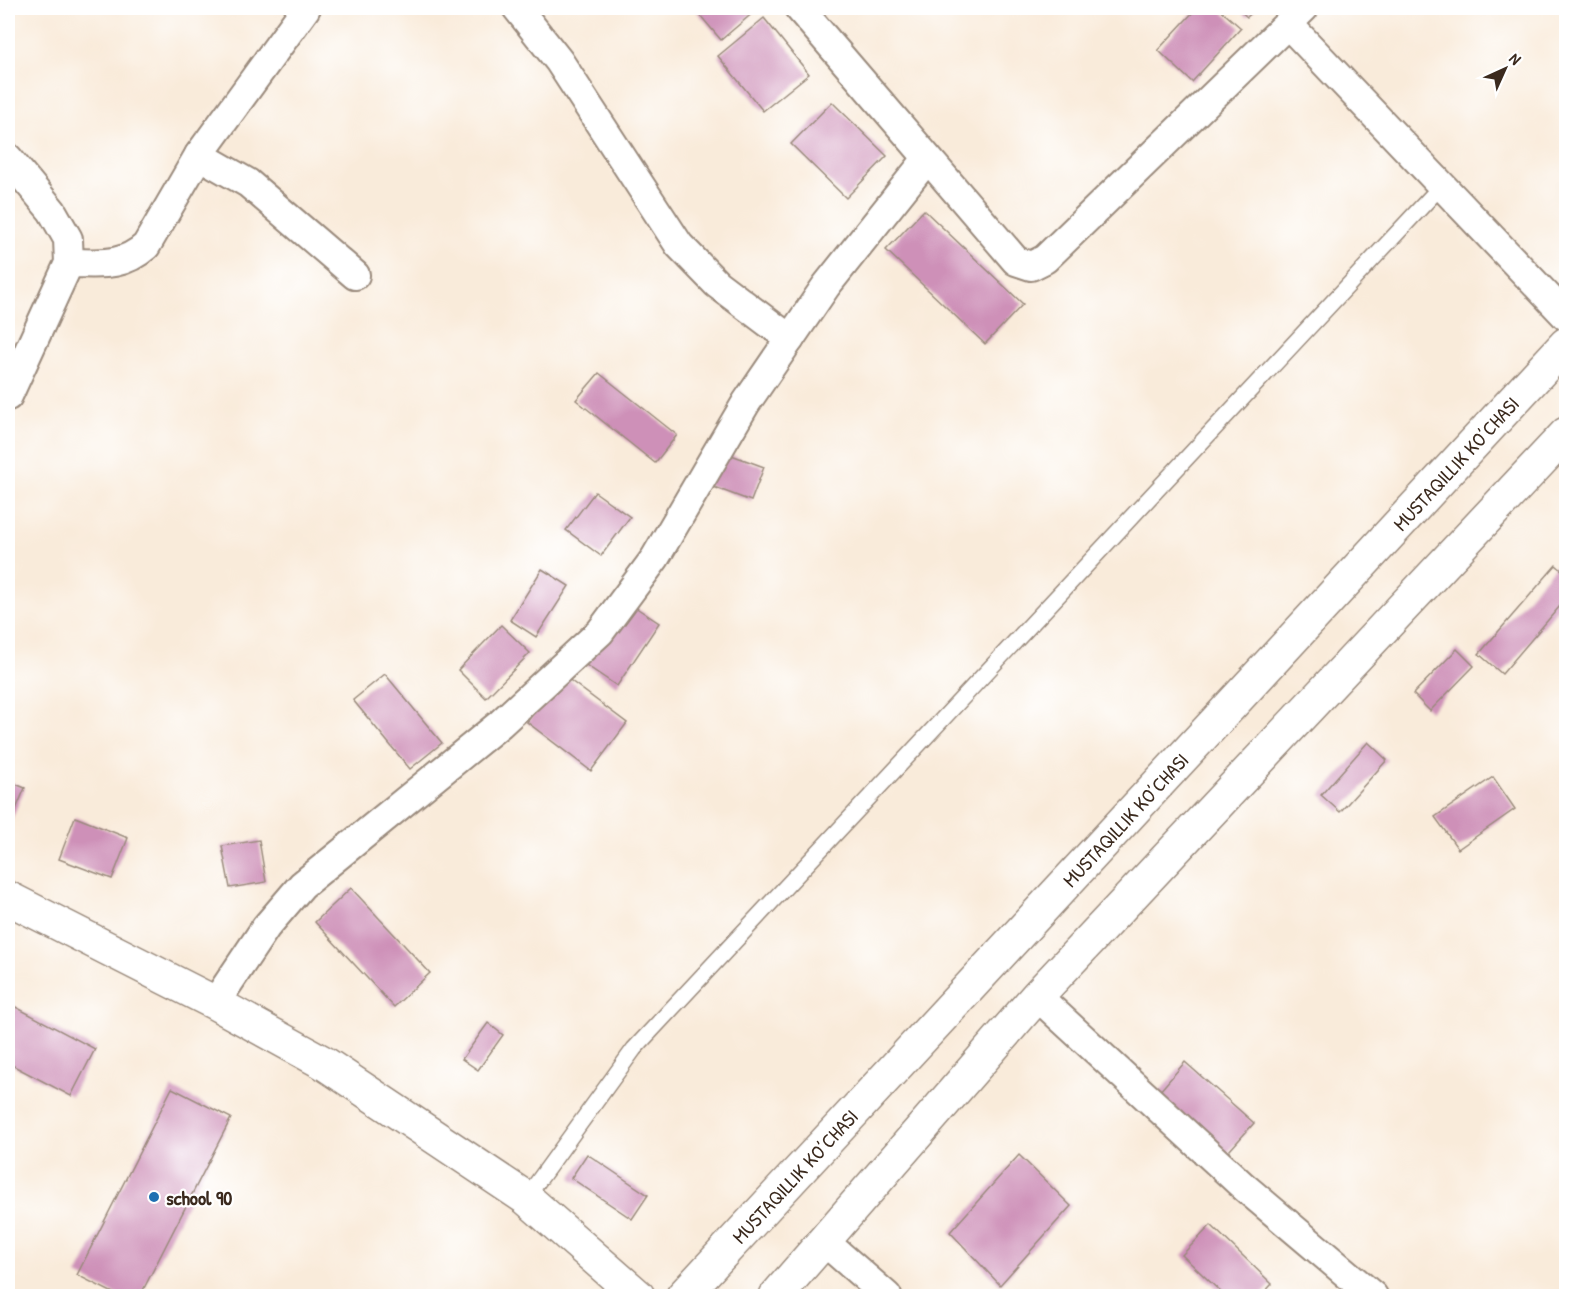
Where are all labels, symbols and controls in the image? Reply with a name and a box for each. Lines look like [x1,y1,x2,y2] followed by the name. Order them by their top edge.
[1475,39,1535,99] north arrow
[1505,48,1527,70] text: N
[1387,390,1524,536] street label: MUSTAQILLIK KO’CHASI
[1056,747,1194,892] street label: MUSTAQILLIK KO’CHASI
[726,1103,863,1249] street label: MUSTAQILLIK KO’CHASI
[166,1184,232,1211] place label: school 90
[147,1190,161,1204] marker: school 90

